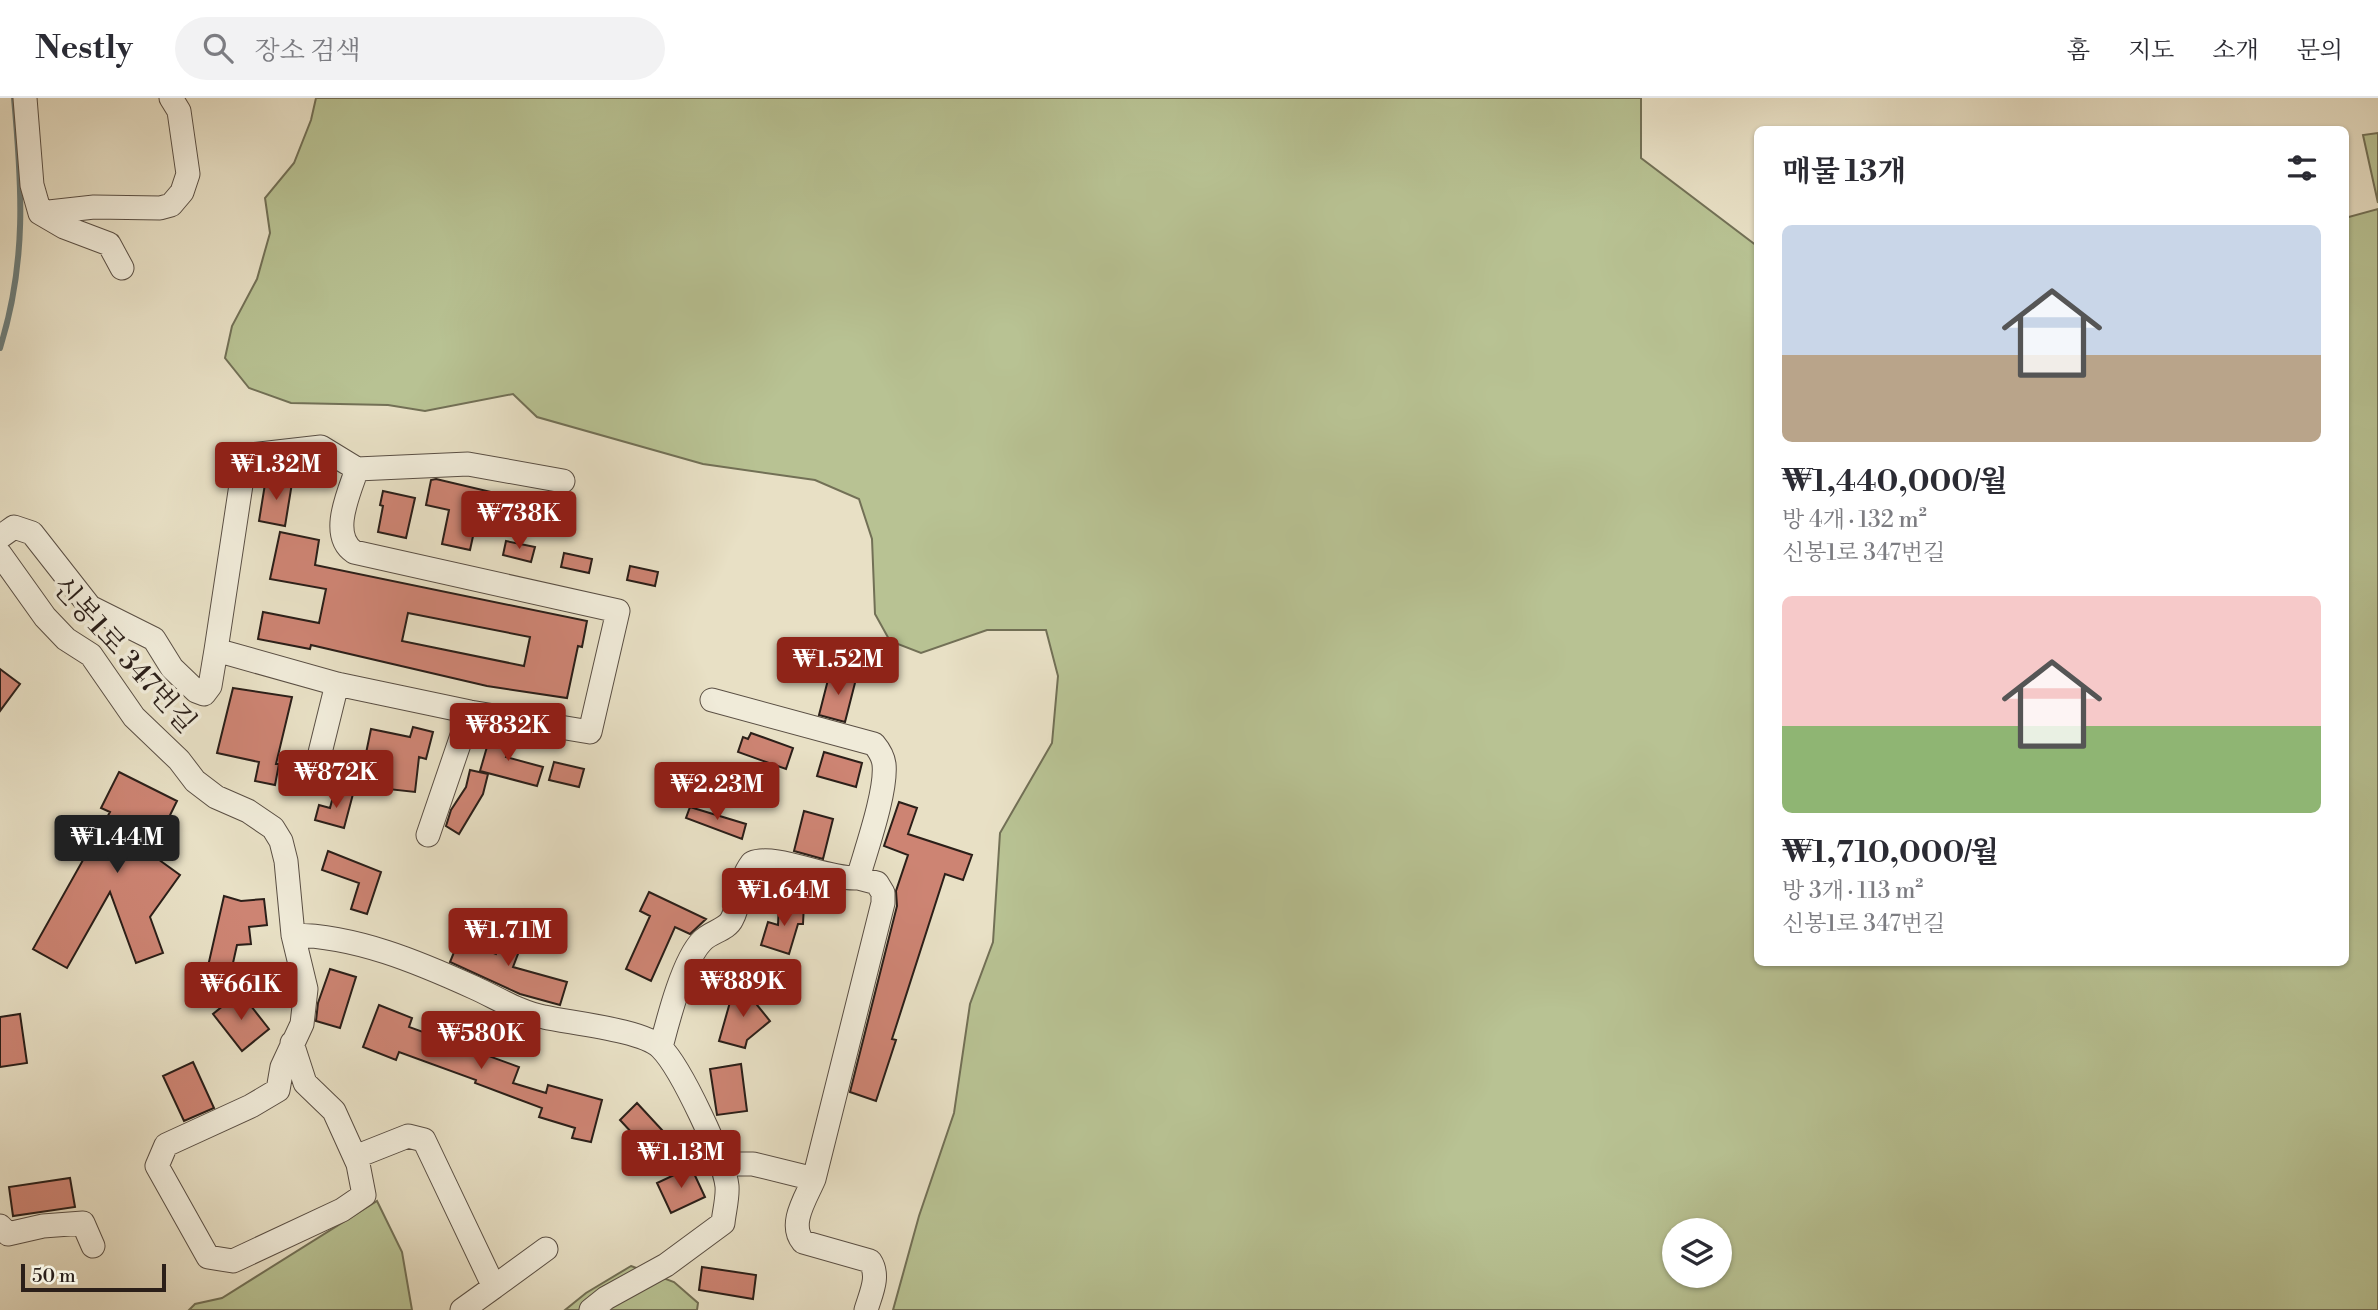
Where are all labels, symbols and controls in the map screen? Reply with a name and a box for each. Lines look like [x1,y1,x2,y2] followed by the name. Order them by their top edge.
[175,17,665,80] search box
[35,28,133,69] text: Nestly
[199,29,237,67] icon: search
[255,35,361,67] text: 장소 검색
[2067,36,2090,66] text: 홈
[2128,36,2174,66] text: 지도
[2212,36,2259,66] text: 소개
[2297,36,2343,66] text: 문의
[2283,149,2321,187] icon: filters
[1782,153,1906,191] text: 매물 13개
[1989,270,2115,396] icon: home
[219,442,333,502] pin: ₩1.32M
[231,451,321,479] text: ₩1.32M
[1782,463,2008,501] text: ₩1,440,000/월
[470,491,568,551] pin: ₩738K
[477,500,561,528] text: ₩738K
[1782,506,1927,534] text: 방 4개 · 132 m²
[1782,539,1945,567] text: 신봉1로 347번길
[44,569,203,741] street label: 신봉1로 347번길
[781,638,895,697] pin: ₩1.52M
[1989,641,2115,767] icon: home
[793,646,883,674] text: ₩1.52M
[459,704,557,763] pin: ₩832K
[466,712,550,740] text: ₩832K
[287,750,385,810] pin: ₩872K
[294,759,378,787] text: ₩872K
[660,762,774,822] pin: ₩2.23M
[670,771,764,799] text: ₩2.23M
[60,816,174,875] pin: ₩1.44M
[71,824,164,852] text: ₩1.44M
[1782,834,1999,872] text: ₩1,710,000/월
[727,868,841,928] pin: ₩1.64M
[738,877,830,905] text: ₩1.64M
[1782,877,1923,905] text: 방 3개 · 113 m²
[451,908,565,968] pin: ₩1.71M
[1782,910,1945,938] text: 신봉1로 347번길
[464,917,552,945] text: ₩1.71M
[694,960,792,1019] pin: ₩889K
[192,962,290,1022] pin: ₩661K
[700,968,786,996] text: ₩889K
[201,971,281,999] text: ₩661K
[432,1012,530,1071] pin: ₩580K
[437,1020,525,1048] text: ₩580K
[624,1130,738,1190] pin: ₩1.13M
[638,1139,724,1167] text: ₩1.13M
[1662,1218,1732,1288] map controls
[1662,1218,1732,1288] button: layers
[21,1261,166,1293] scale bar
[32,1264,76,1288] text: 50 m

